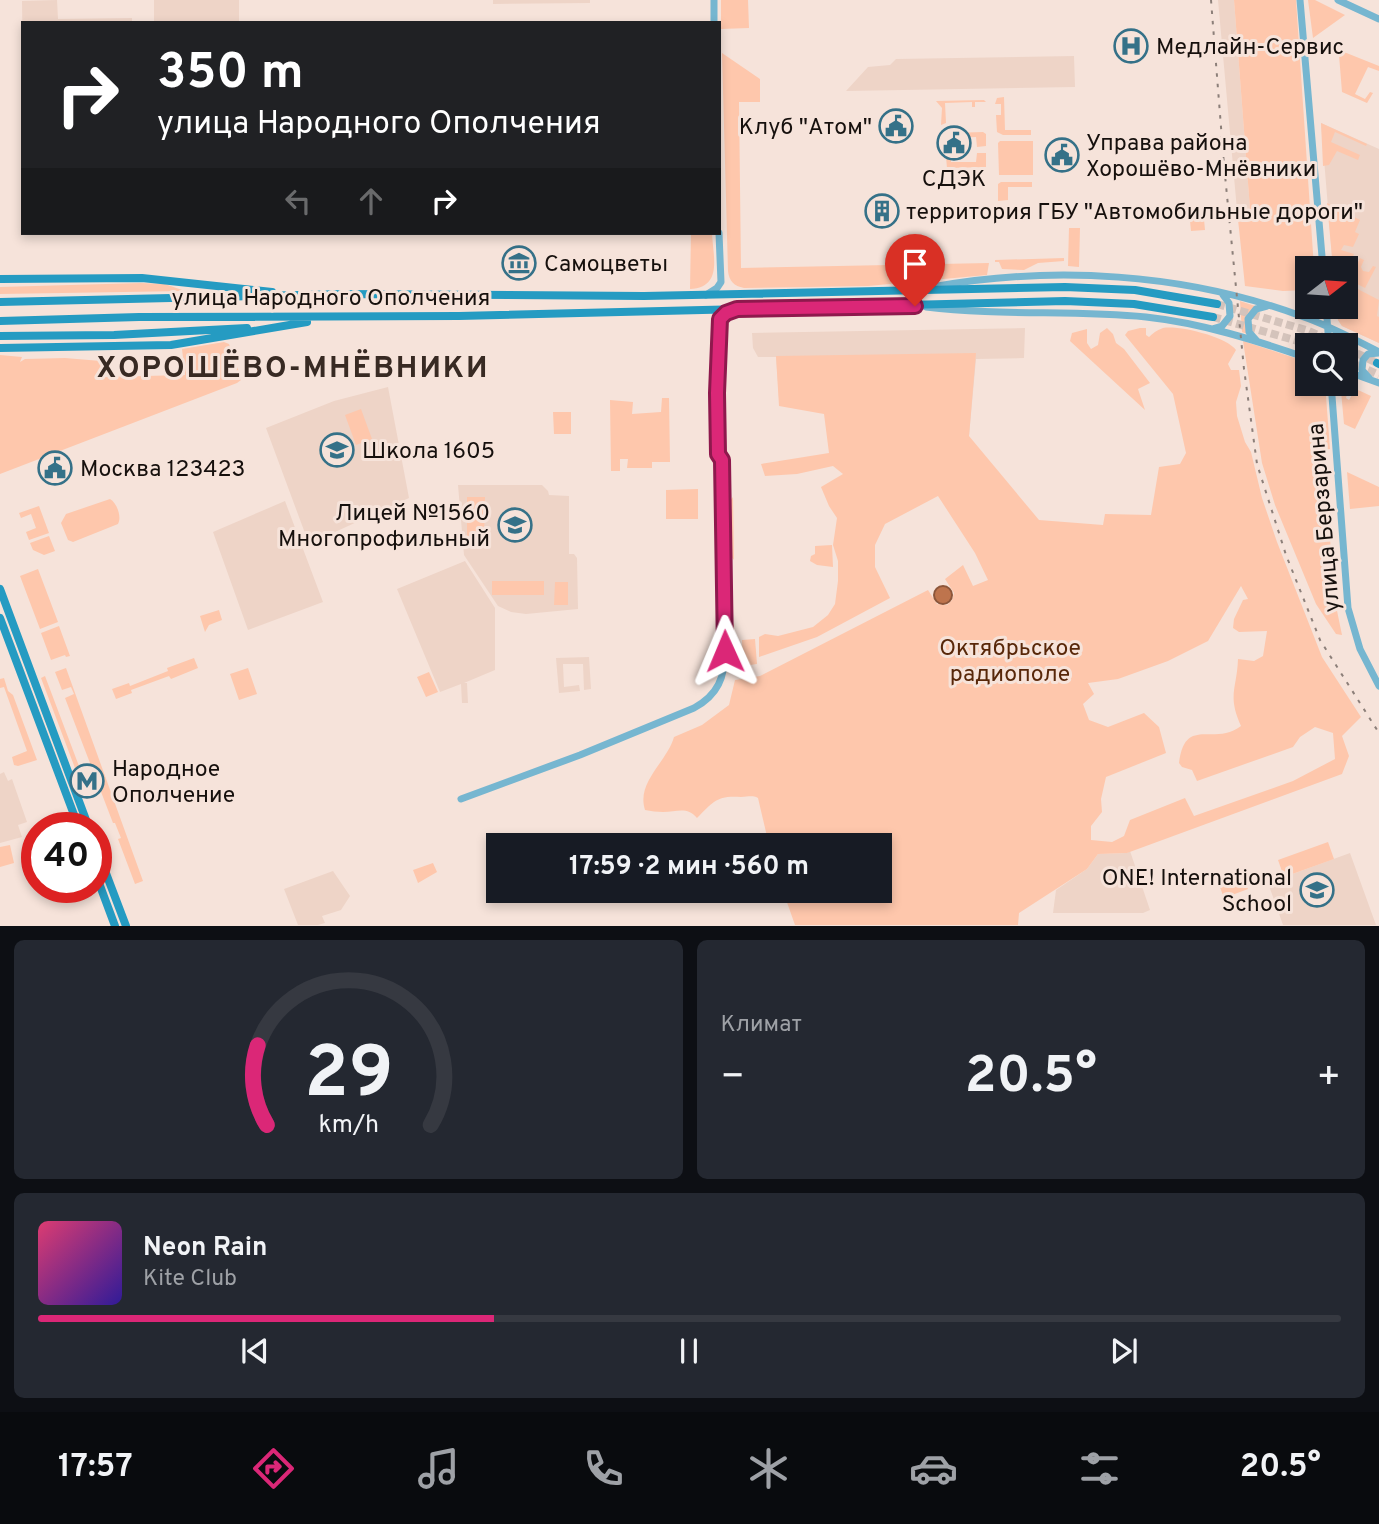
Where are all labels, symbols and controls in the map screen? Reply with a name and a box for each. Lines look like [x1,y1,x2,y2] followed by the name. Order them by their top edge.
[1112,27,1150,65] hospital icon: Медлайн-Сервис
[1156,34,1344,63] place label: Медлайн-Сервис
[157,44,304,106] text: 350 m
[42,49,133,140] icon: right
[157,105,601,145] text: улица Народного Ополчения
[877,107,915,145] public building icon: Клуб "Атом"
[739,114,872,143] place label: Клуб "Атом"
[935,124,973,162] public building icon: СДЭК
[1086,130,1316,185] place label: Управа района Хорошёво-Мнёвники
[1043,136,1081,174] public building icon: Управа района Хорошёво-Мнёвники
[922,166,986,195] place label: СДЭК
[279,182,317,220] icon: left
[352,182,390,220] icon: ahead
[425,182,463,220] icon: right
[863,192,901,230] building icon: территория ГБУ "Автомобильные дороги"
[906,199,1363,228] place label: территория ГБУ "Автомобильные дороги"
[885,234,945,306] pin
[500,244,538,282] museum icon: Самоцветы
[896,245,934,283] icon: arrive
[544,251,668,280] place label: Самоцветы
[1295,256,1358,318] north arrow
[1295,256,1358,396] map controls
[172,285,490,314] street label: улица Народного Ополчения
[1295,333,1358,396] button: search
[96,349,490,388] district label: ХОРОШЁВО-МНЁВНИКИ
[1303,422,1348,614] street label: улица Берзарина
[318,431,356,469] school or university icon: Школа 1605
[362,438,495,467] place label: Школа 1605
[36,449,74,487] public building icon: Москва 123423
[80,456,245,485] place label: Москва 123423
[278,500,490,555] place label: Лицей №1560 Многопрофильный
[496,506,534,544] school or university icon: Лицей №1560 Многопрофильный
[688,614,762,688] position arrow
[939,635,1081,690] park label: Октябрьское радиополе
[112,756,235,811] place label: Народное Ополчение
[68,762,106,800] metro station icon: Народное Ополчение
[21,812,112,903] speed limit sign: 40
[569,851,809,884] text: 17:59 · 2 мин · 560 m
[1102,865,1292,920] place label: ONE! International School
[1298,871,1336,909] school or university icon: ONE! International School
[721,1011,802,1040] text: Климат
[304,1032,393,1124] text: 29
[965,1045,1097,1111] text: 20.5°
[721,1054,745,1103] text: −
[1316,1054,1341,1103] text: +
[318,1110,379,1142] text: km/h
[143,1232,268,1265] text: Neon Rain
[143,1265,237,1294] text: Kite Club
[236,1332,274,1370] icon: previous
[670,1332,708,1370] icon: pause
[1105,1332,1143,1370] icon: next
[249,1444,298,1493] icon: directions
[414,1444,463,1493] icon: music
[579,1444,628,1493] icon: phone
[744,1444,793,1493] icon: climate
[909,1444,958,1493] icon: car
[1075,1444,1124,1493] icon: filters
[58,1448,133,1488] text: 17:57
[1240,1448,1321,1488] text: 20.5°

